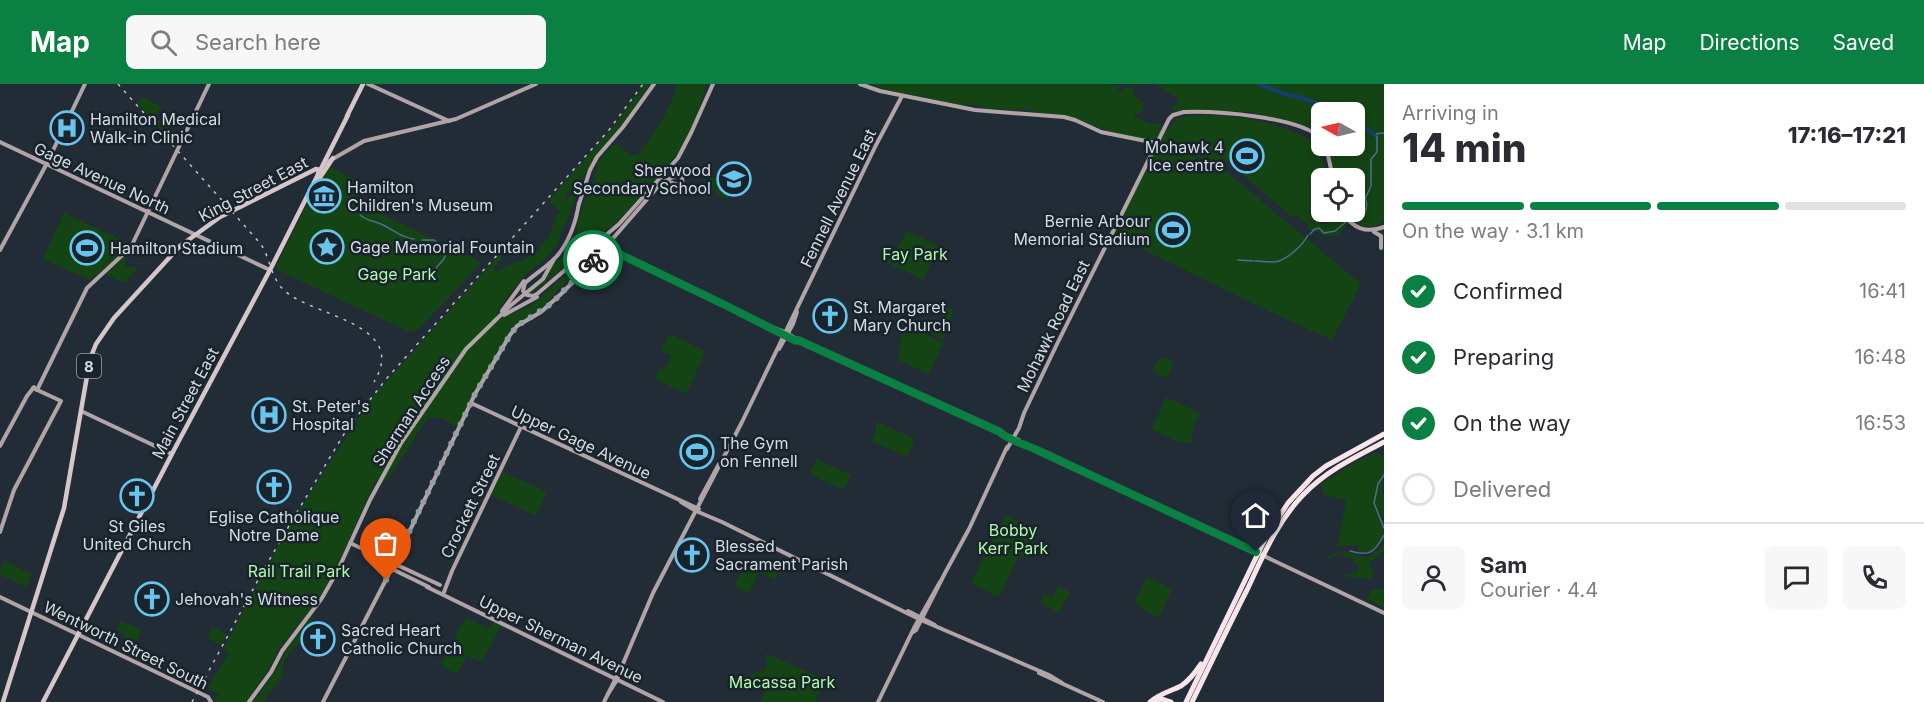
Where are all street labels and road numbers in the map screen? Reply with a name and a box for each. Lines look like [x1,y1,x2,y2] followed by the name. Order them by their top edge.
[796,125,880,271] street label: Fennell Avenue East
[31,138,173,218] street label: Gage Avenue North
[195,152,311,226] street label: King Street East
[1012,257,1094,395] street label: Mohawk Road East
[147,344,223,462] street label: Main Street East
[368,352,454,470] street label: Sherman Access
[77,354,101,378] road number: 8
[508,401,654,483] street label: Upper Gage Avenue
[436,451,504,561] street label: Crockett Street
[476,591,646,687] street label: Upper Sherman Avenue
[40,596,212,694] street label: Wentworth Street South

